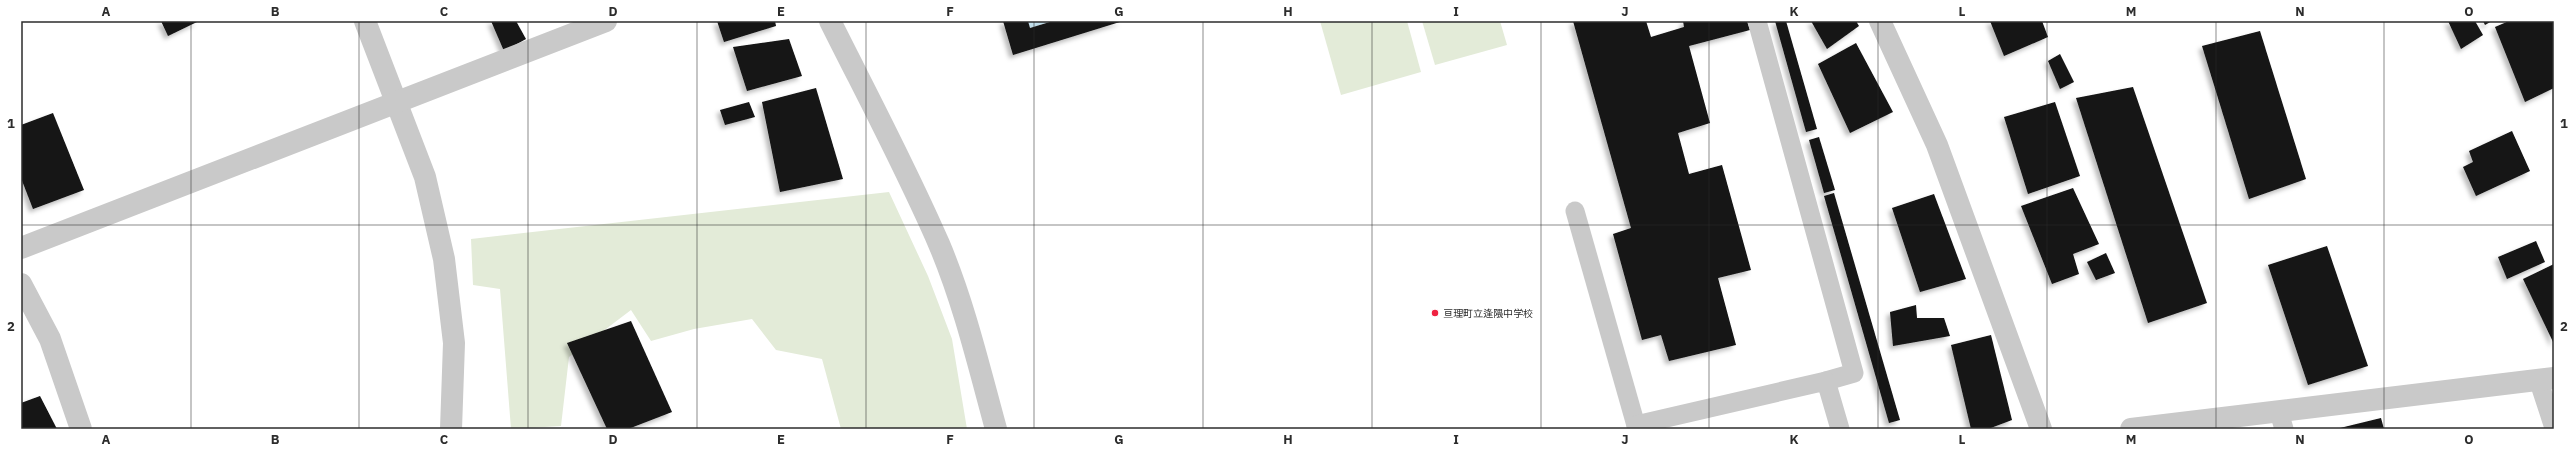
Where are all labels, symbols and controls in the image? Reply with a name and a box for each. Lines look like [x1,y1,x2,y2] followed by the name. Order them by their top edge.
[102,3,111,20] text: A
[271,3,280,20] text: B
[440,3,449,20] text: C
[608,3,618,20] text: D
[777,3,785,20] text: E
[946,3,954,20] text: F
[1114,3,1124,20] text: G
[1283,3,1293,20] text: H
[1453,3,1459,20] text: I
[1621,3,1629,20] text: J
[1789,3,1799,20] text: K
[1959,3,1966,20] text: L
[2126,3,2136,20] text: M
[2295,3,2305,20] text: N
[2464,3,2474,20] text: O
[7,115,15,132] text: 1
[2560,115,2568,132] text: 1
[1443,307,1533,320] place label: 亘理町立逢隈中学校
[1430,308,1440,318] marker: 亘理町立逢隈中学校
[7,318,15,335] text: 2
[2560,318,2568,335] text: 2
[102,431,111,448] text: A
[271,431,280,448] text: B
[440,431,449,448] text: C
[608,431,618,448] text: D
[777,431,785,448] text: E
[946,431,954,448] text: F
[1114,431,1124,448] text: G
[1283,431,1293,448] text: H
[1453,431,1459,448] text: I
[1621,431,1629,448] text: J
[1789,431,1799,448] text: K
[1959,431,1966,448] text: L
[2126,431,2136,448] text: M
[2295,431,2305,448] text: N
[2464,431,2474,448] text: O

